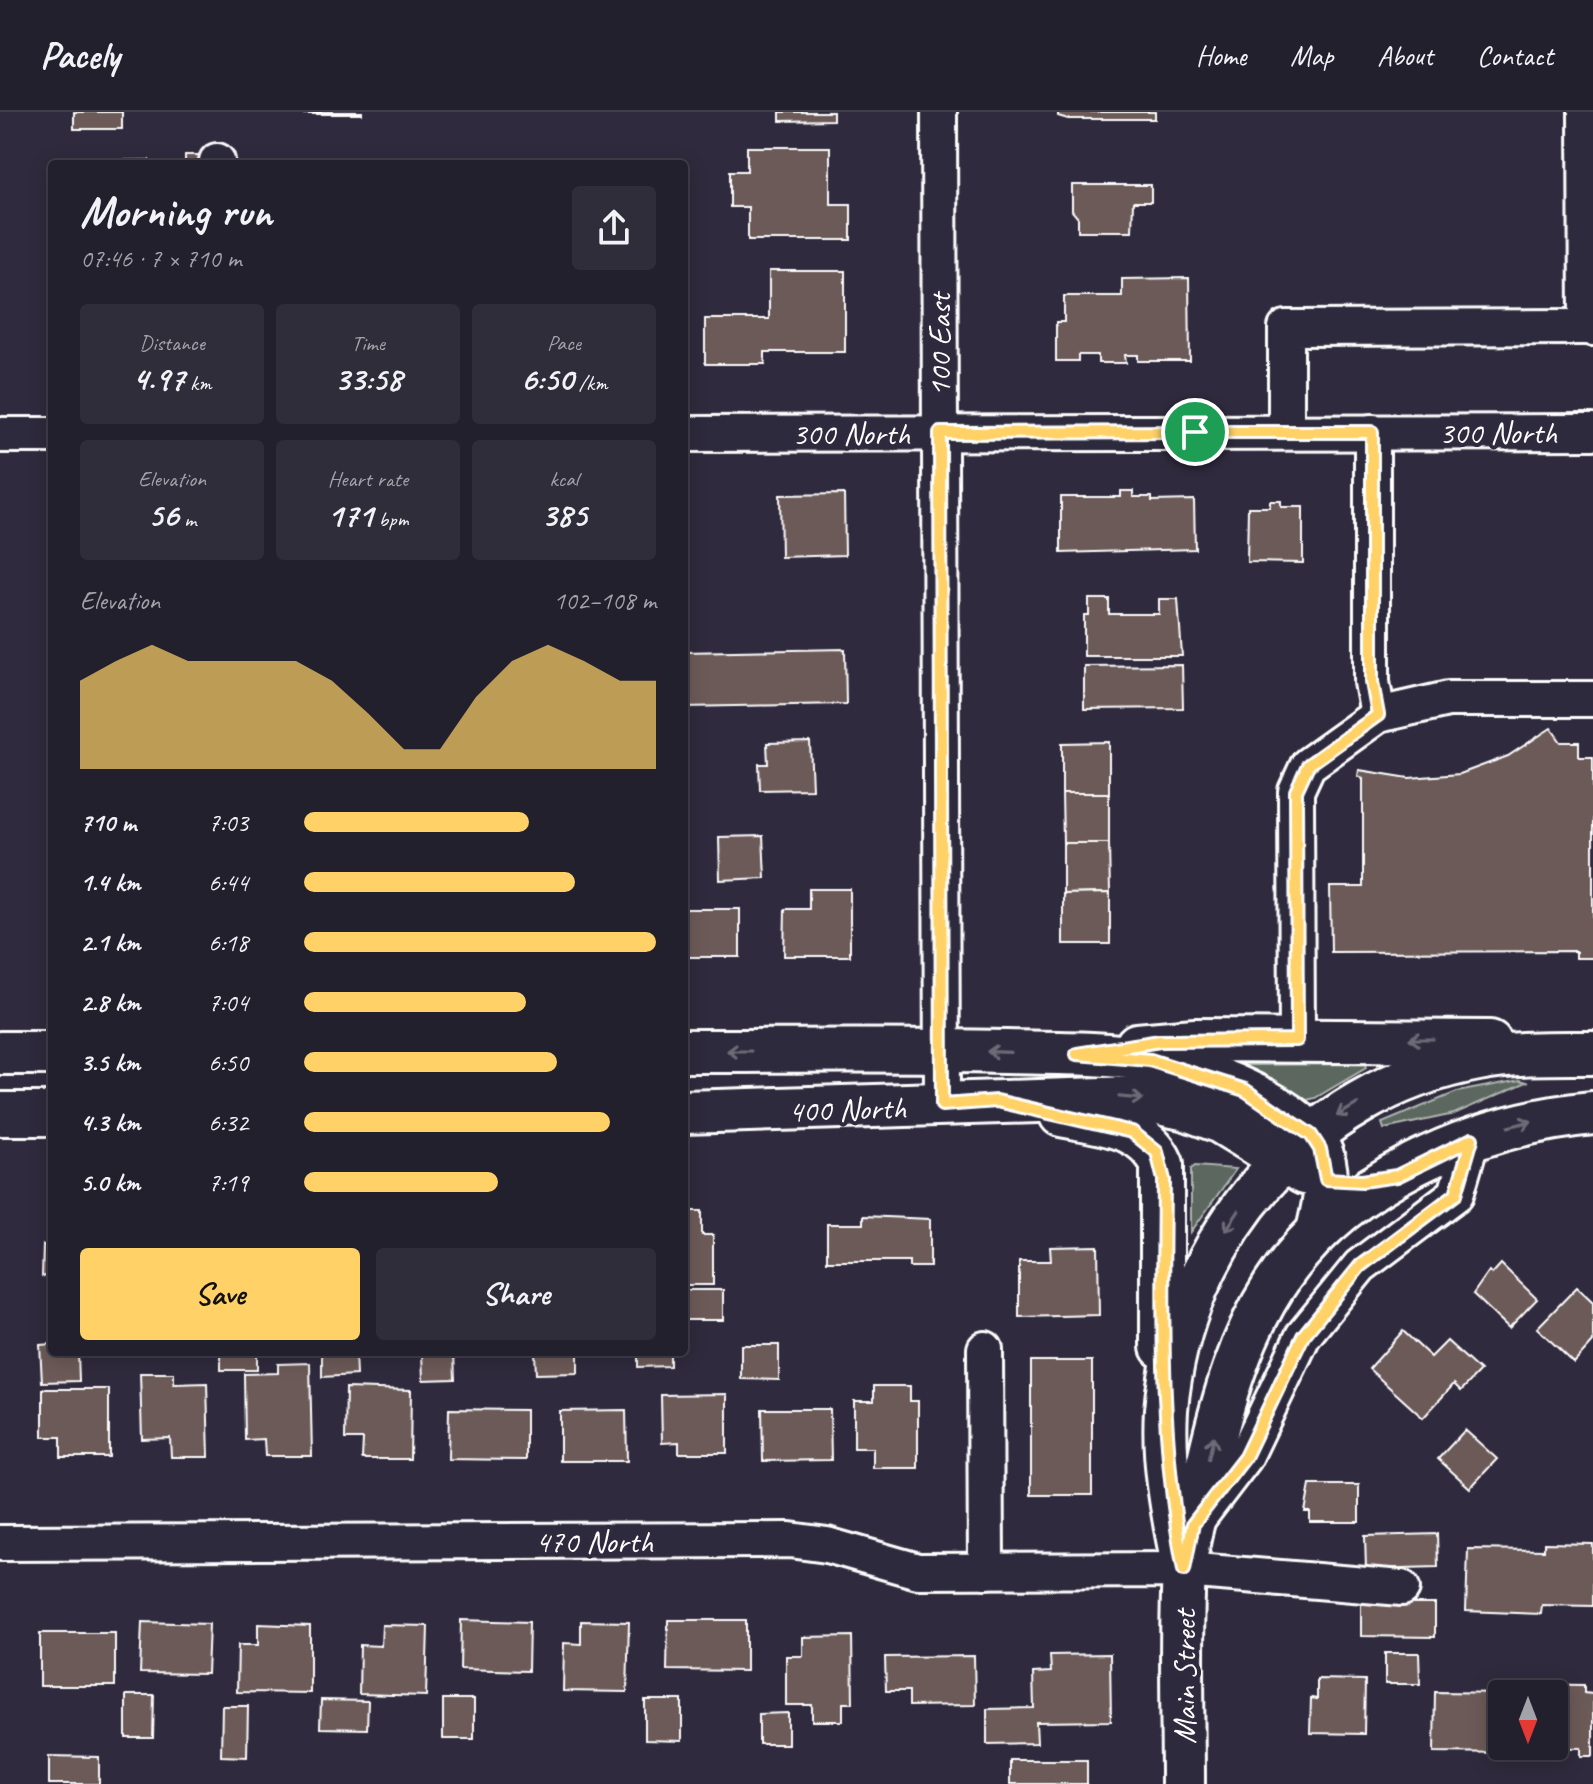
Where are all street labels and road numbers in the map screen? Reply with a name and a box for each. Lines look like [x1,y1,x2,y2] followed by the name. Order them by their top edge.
[919,290,960,397] street label: 100 East
[1439,412,1557,453] street label: 300 North
[792,413,910,454] street label: 300 North
[787,1087,907,1132] street label: 400 North
[535,1521,653,1562] street label: 470 North
[1164,1606,1205,1744] street label: Main Street

